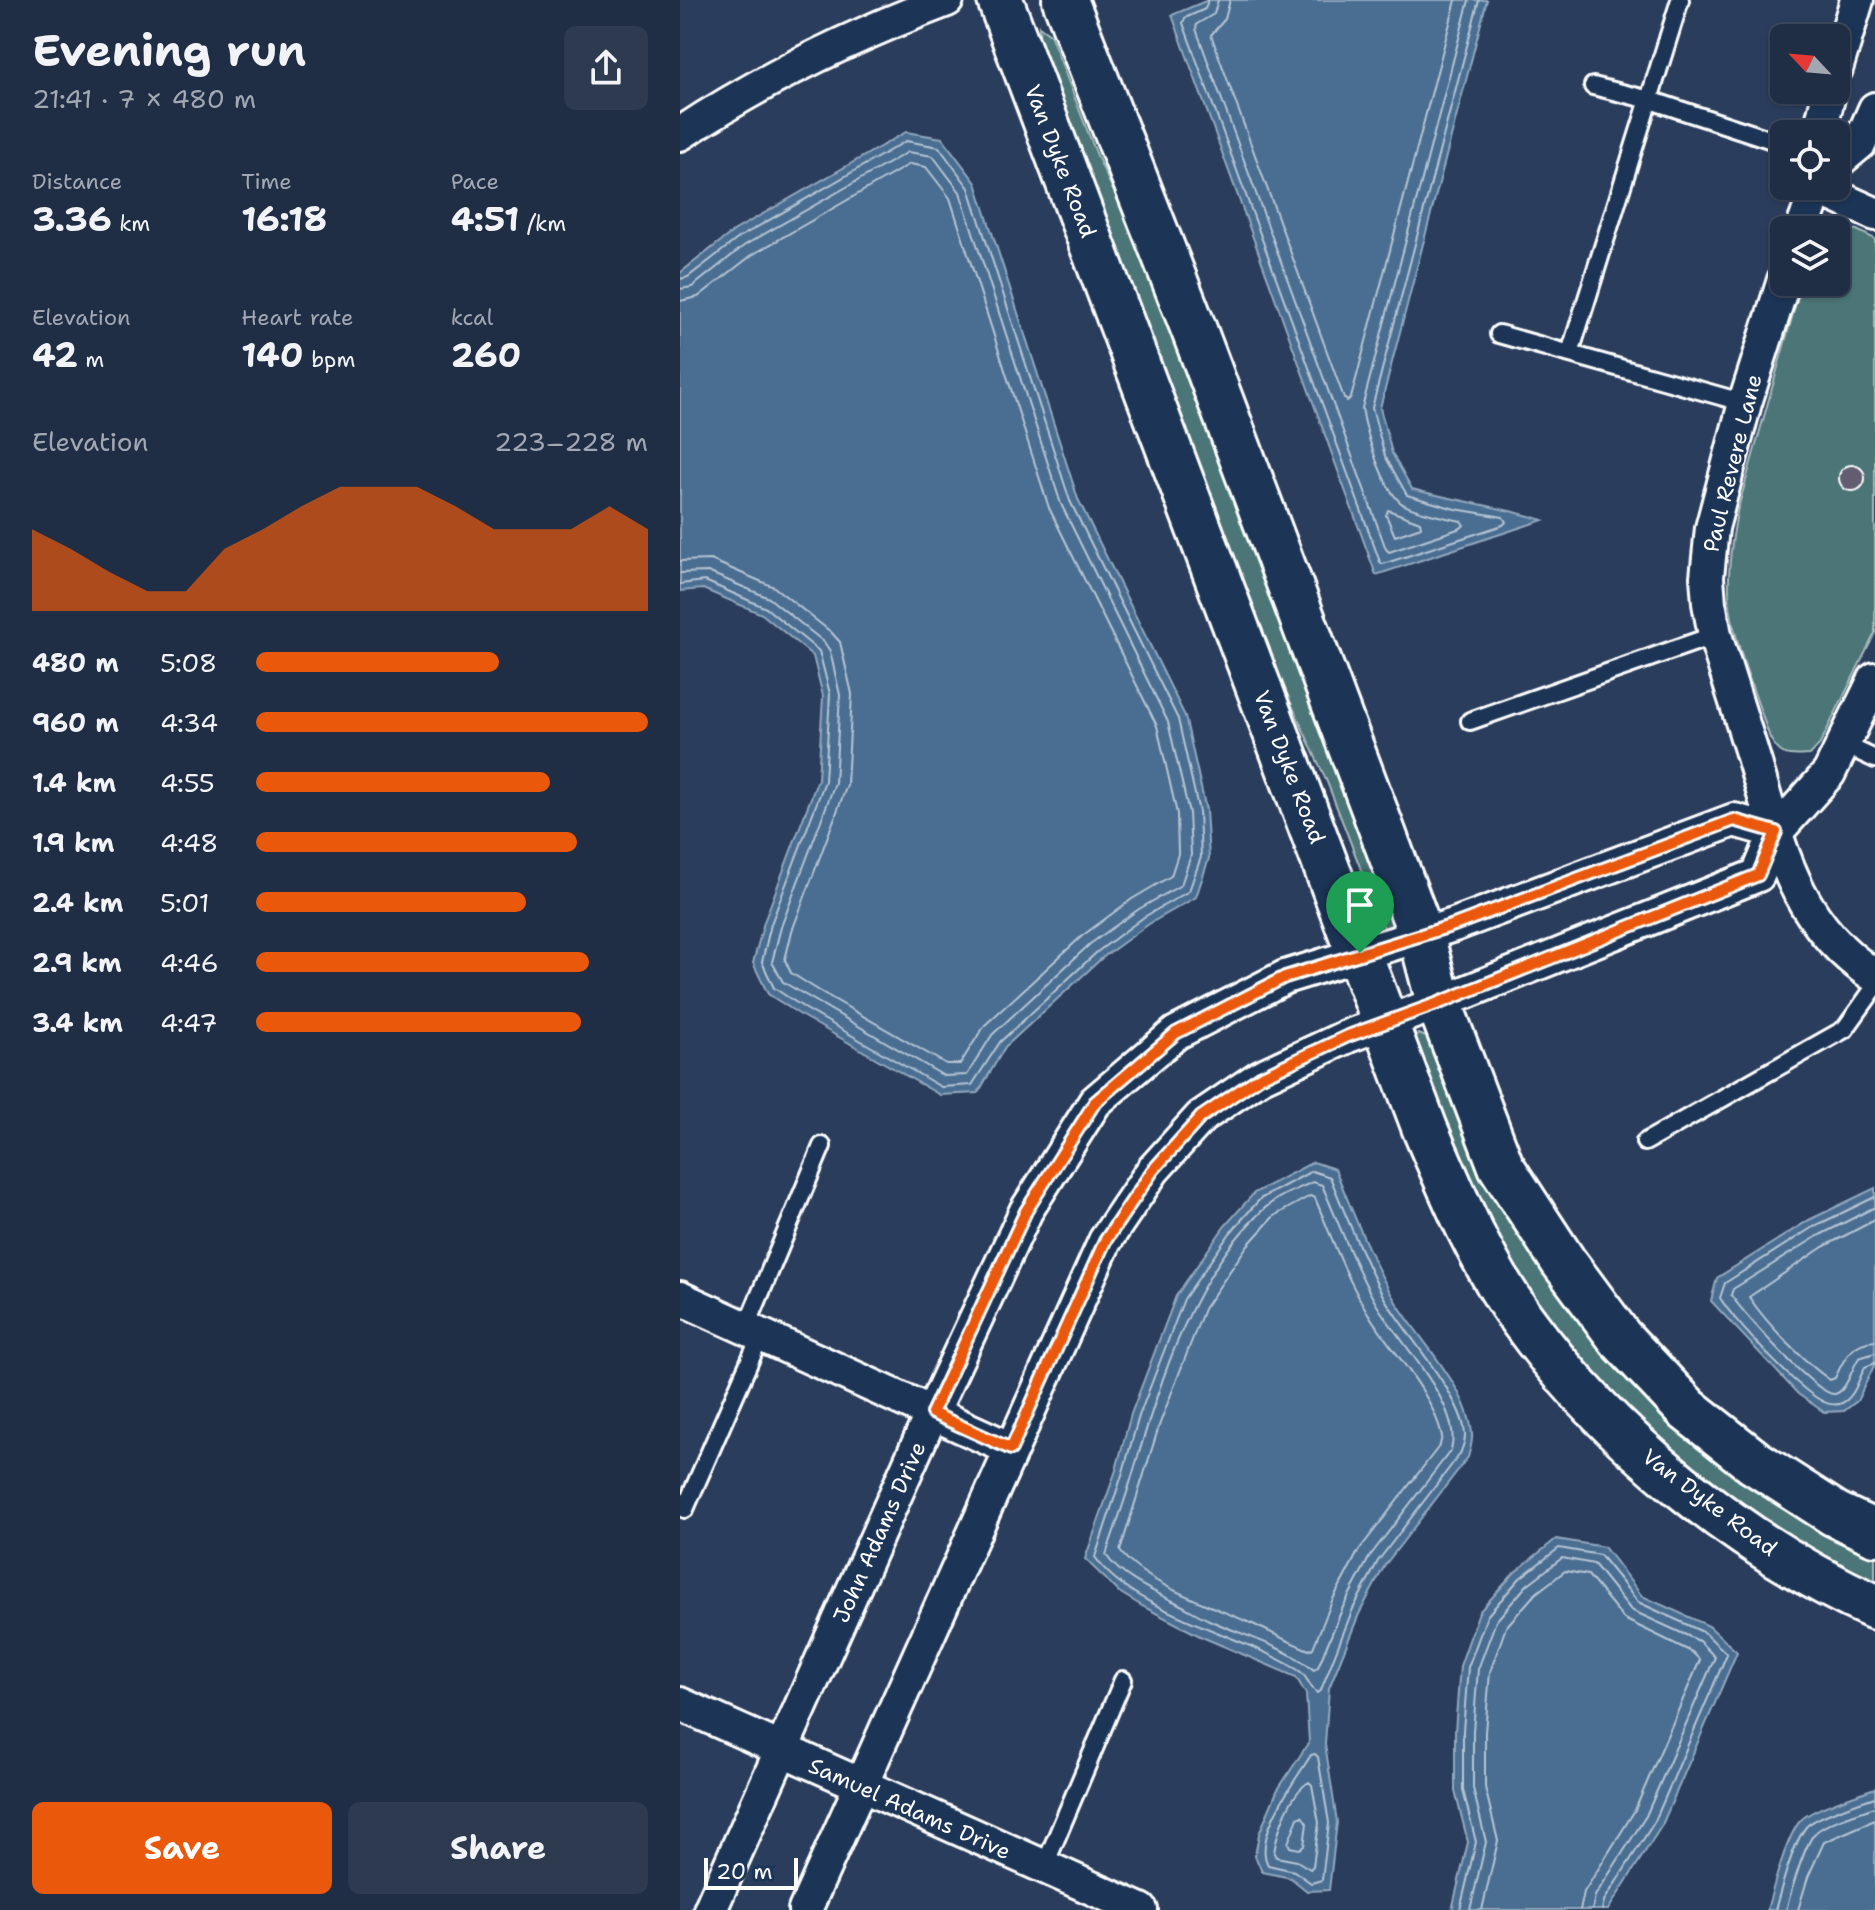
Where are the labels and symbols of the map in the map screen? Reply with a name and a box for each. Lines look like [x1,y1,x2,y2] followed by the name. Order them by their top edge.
[1770,24,1850,104] north arrow
[1018,80,1103,242] street label: Van Dyke Road
[1696,371,1769,555] street label: Paul Revere Lane
[1247,686,1332,848] street label: Van Dyke Road
[1326,871,1394,953] pin
[826,1437,932,1627] street label: John Adams Drive
[1636,1442,1783,1563] street label: Van Dyke Road
[804,1751,1015,1866] street label: Samuel Adams Drive
[704,1854,798,1890] scale bar

